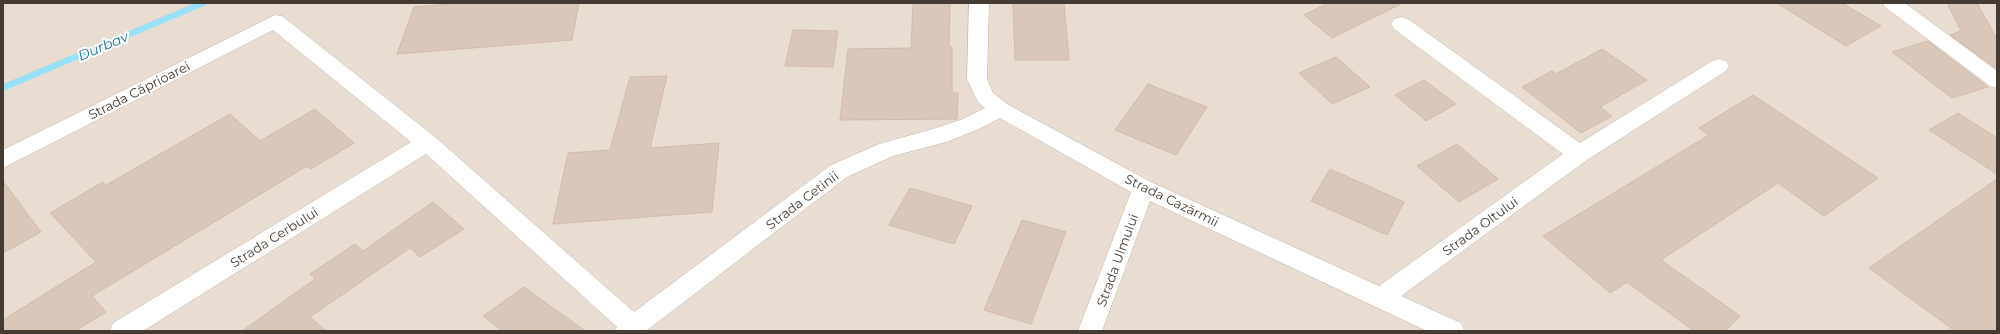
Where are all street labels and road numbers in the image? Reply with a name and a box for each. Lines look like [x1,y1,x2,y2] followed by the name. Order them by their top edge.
[86,57,192,123] street label: Strada Căprioarei
[763,167,841,233] street label: Strada Cetinii
[1122,170,1222,230] street label: Strada Cazărmii
[1439,193,1521,259] street label: Strada Oltului
[227,204,321,270] street label: Strada Cerbului
[1093,211,1141,309] street label: Strada Ulmului

